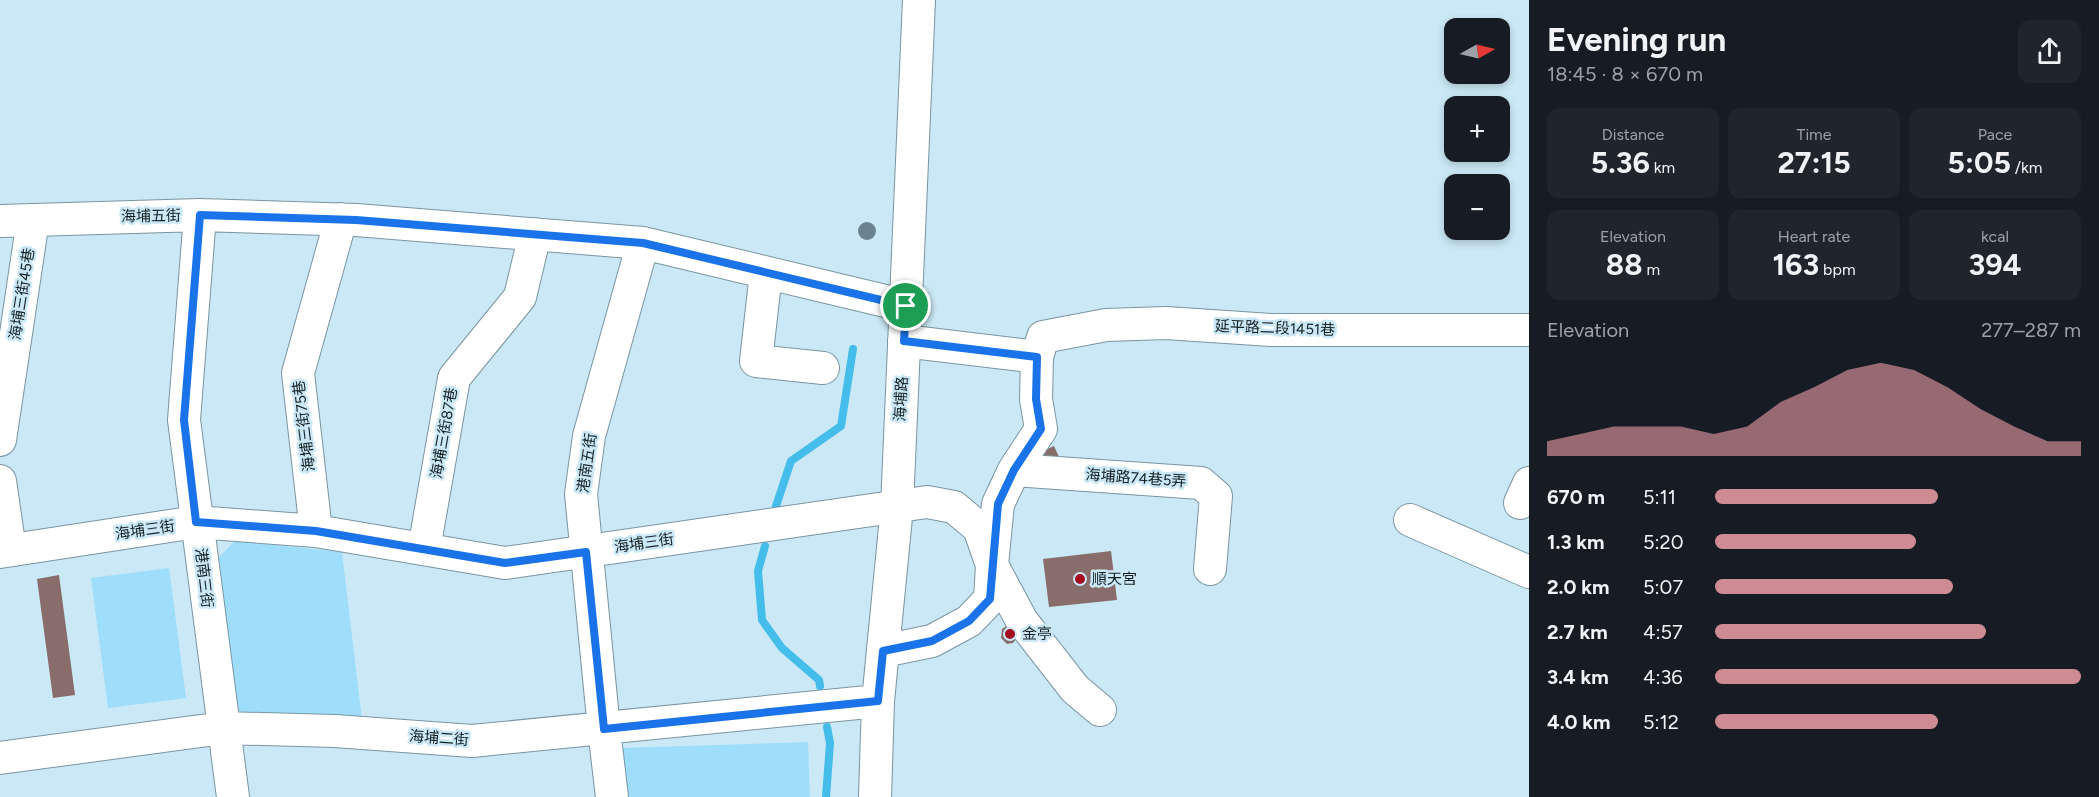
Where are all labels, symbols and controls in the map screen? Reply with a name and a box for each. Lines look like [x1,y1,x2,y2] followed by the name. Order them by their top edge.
[1444,18,1510,84] north arrow
[1444,18,1510,240] map controls
[1547,20,1726,59] text: Evening run
[2018,20,2081,83] button: share
[1547,62,1703,86] text: 18:45 · 8 × 670 m
[1444,96,1510,162] button: +
[1602,125,1664,144] text: Distance
[1797,125,1831,144] text: Time
[1978,125,2012,144] text: Pace
[1591,144,1650,181] text: 5.36
[1777,144,1851,181] text: 27:15
[1948,144,2011,181] text: 5:05
[1650,158,1675,177] text: km
[2011,158,2042,177] text: /km
[1444,174,1510,240] button: −
[121,206,181,226] street label: 海埔五街
[1600,227,1666,246] text: Elevation
[1778,227,1850,246] text: Heart rate
[1981,227,2009,246] text: kcal
[1606,246,1643,283] text: 88
[1772,246,1819,283] text: 163
[1968,246,2022,283] text: 394
[6,247,38,341] street label: 海埔三街45巷
[1643,260,1660,279] text: m
[1819,260,1856,279] text: bpm
[880,280,931,331] pin
[889,289,922,322] icon: arrive
[1215,317,1335,339] street label: 延平路二段1451巷
[1547,318,1629,342] text: Elevation
[1981,318,2081,342] text: 277–287 m
[891,376,911,422] street label: 海埔路
[289,379,319,473] street label: 海埔三街75巷
[427,386,461,480] street label: 海埔三街87巷
[574,432,600,494] street label: 港南五街
[1085,465,1187,491] street label: 海埔路74巷5弄
[1547,485,1605,509] text: 670 m
[1643,485,1676,509] text: 5:11
[114,517,176,543] street label: 海埔三街
[613,530,675,556] street label: 海埔三街
[1547,530,1604,554] text: 1.3 km
[1643,530,1684,554] text: 5:20
[191,547,217,609] street label: 港南三街
[1092,570,1137,588] place label: 順天宮
[1073,572,1087,586] marker: 順天宮
[1547,575,1609,599] text: 2.0 km
[1643,575,1683,599] text: 5:07
[1547,620,1608,644] text: 2.7 km
[1643,620,1683,644] text: 4:57
[1022,625,1052,643] place label: 金亭
[1003,627,1017,641] marker: 金亭
[1547,665,1609,689] text: 3.4 km
[1643,665,1683,689] text: 4:36
[1547,710,1611,734] text: 4.0 km
[1643,710,1679,734] text: 5:12
[408,727,470,749] street label: 海埔二街

